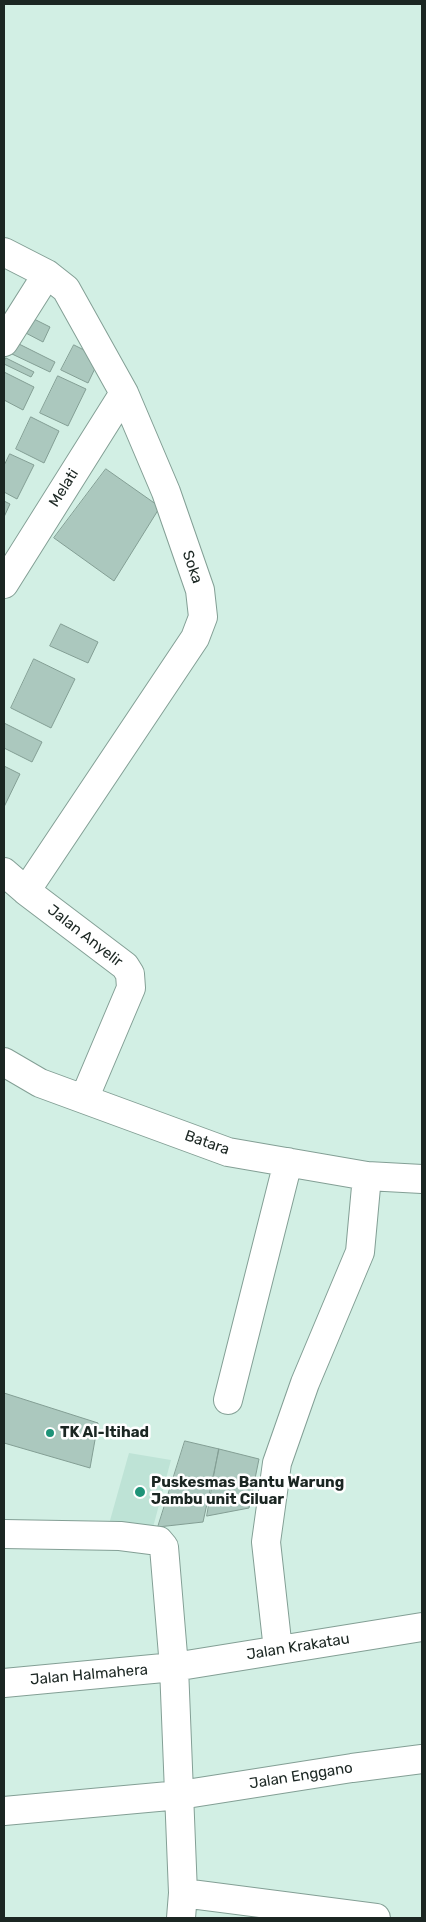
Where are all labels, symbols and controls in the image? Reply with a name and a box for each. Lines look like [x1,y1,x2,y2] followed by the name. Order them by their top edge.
[45,466,83,510] street label: Melati
[178,548,206,586] street label: Soka
[44,901,126,971] street label: Jalan Anyelir
[182,1127,232,1159] street label: Batara
[60,1424,149,1442] place label: TK Al-Itihad
[44,1427,56,1439] marker: TK Al-Itihad
[151,1474,344,1509] place label: Puskesmas Bantu Warung Jambu unit Ciluar
[133,1485,147,1499] marker: Puskesmas Bantu Warung Jambu unit Ciluar
[245,1630,351,1664] street label: Jalan Krakatau
[29,1661,149,1689] street label: Jalan Halmahera
[248,1759,354,1793] street label: Jalan Enggano

